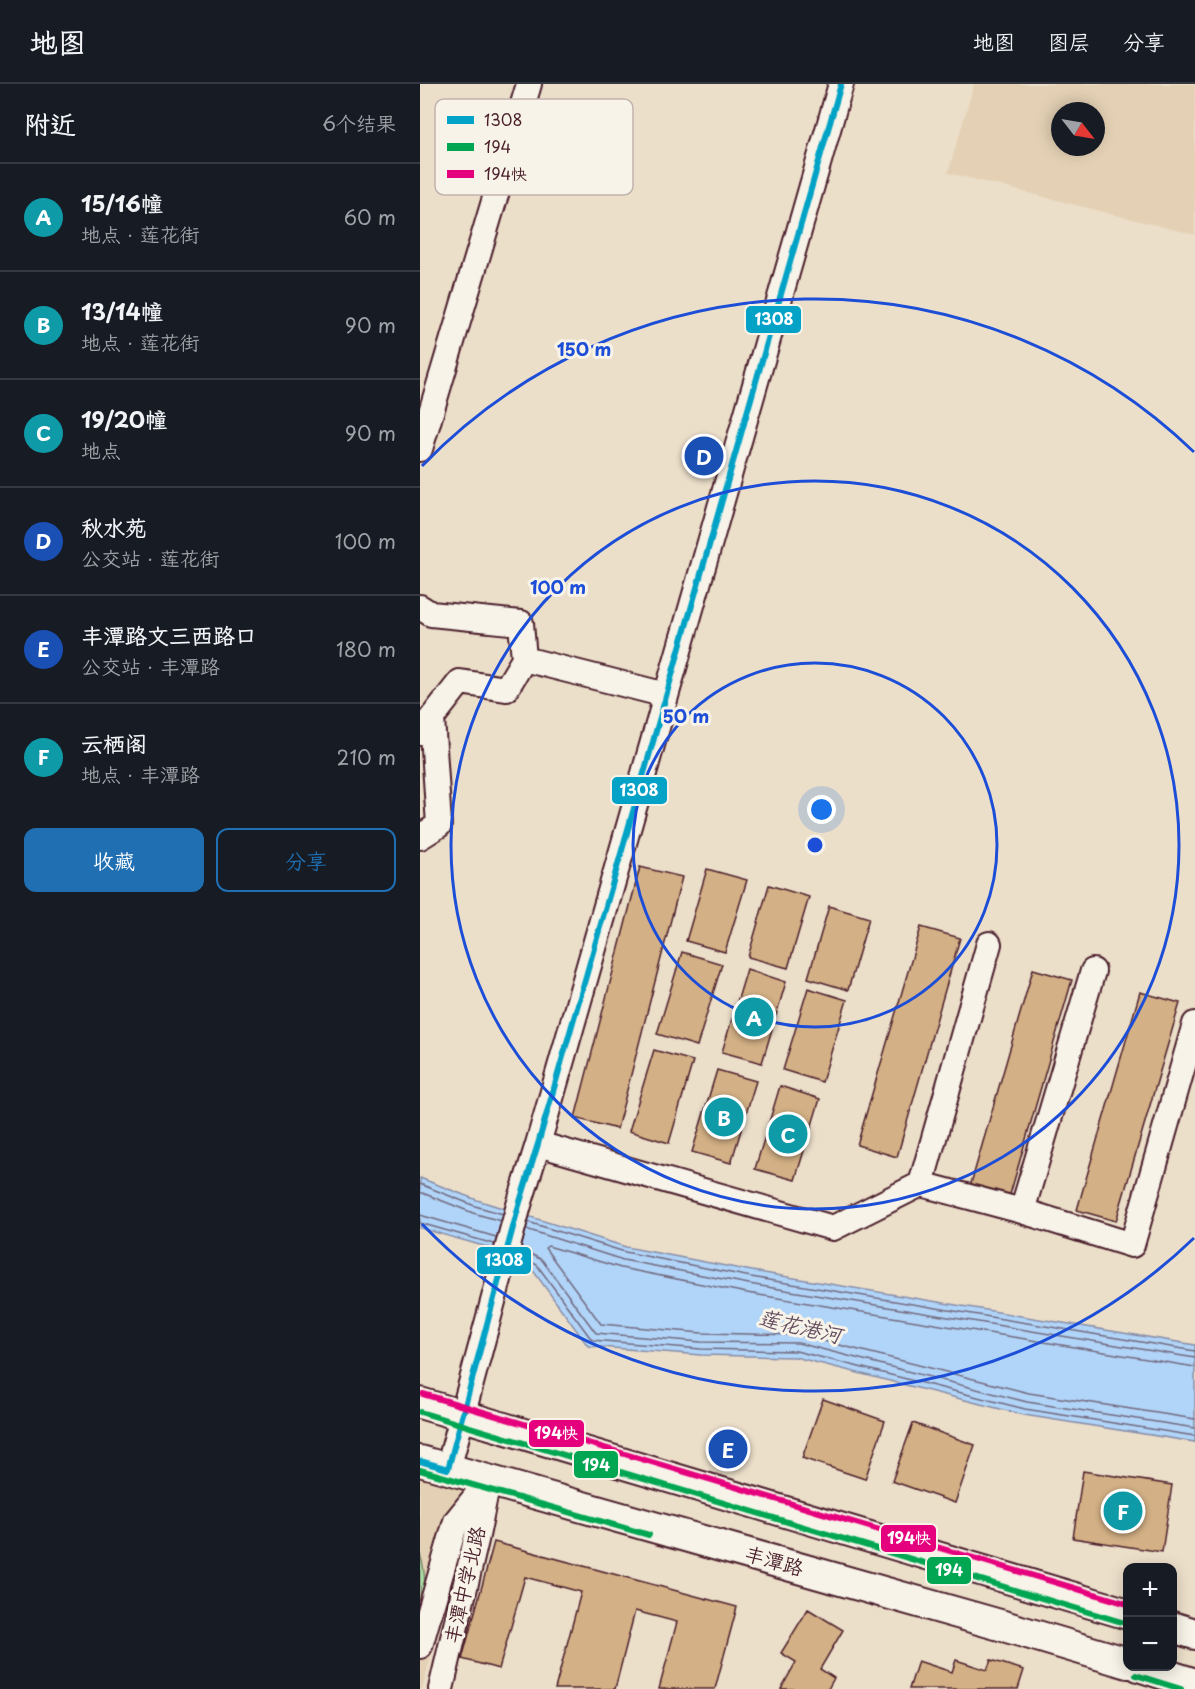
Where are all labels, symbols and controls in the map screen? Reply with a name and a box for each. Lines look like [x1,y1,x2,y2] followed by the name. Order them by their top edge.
[30,20,86,63] text: 地图
[973,25,1015,57] text: 地图
[1048,25,1090,57] text: 图层
[1123,25,1165,57] text: 分享
[435,99,633,195] legend
[1051,102,1105,156] north arrow
[24,104,76,143] text: 附近
[484,107,522,131] text: 1308
[322,108,396,138] text: 6个结果
[484,134,511,158] text: 194
[484,161,527,185] text: 194快
[81,186,163,219] text: 15/16幢
[36,202,51,232] text: A
[344,202,396,232] text: 60 m
[81,219,200,249] text: 地点 · 莲花街
[81,294,163,327] text: 13/14幢
[745,305,802,334] line badge: 1308
[754,306,794,330] text: 1308
[37,310,50,340] text: B
[345,310,396,340] text: 90 m
[81,327,200,357] text: 地点 · 莲花街
[557,335,611,362] text: 150 m
[81,402,167,435] text: 19/20幢
[36,418,51,448] text: C
[345,418,396,448] text: 90 m
[684,434,724,478] pin: D
[81,435,121,465] text: 地点
[81,510,147,543] text: 秋水苑
[36,526,51,556] text: D
[335,526,396,556] text: 100 m
[81,543,220,573] text: 公交站 · 莲花街
[530,573,586,600] text: 100 m
[81,618,257,651] text: 丰潭路文三西路口
[37,634,50,664] text: E
[336,634,396,664] text: 180 m
[81,651,220,681] text: 公交站 · 丰潭路
[663,702,709,729] text: 50 m
[81,726,147,759] text: 云栖阁
[38,742,49,772] text: F
[337,742,396,772] text: 210 m
[81,759,200,789] text: 地点 · 丰潭路
[611,776,668,805] line badge: 1308
[619,777,659,801] text: 1308
[807,795,836,824] your location
[24,828,204,892] button: 收藏
[216,828,396,892] button: 分享
[805,835,825,855] centre of rings
[734,994,774,1040] pin: A
[704,1094,744,1140] pin: B
[768,1112,808,1156] pin: C
[476,1246,532,1275] line badge: 1308
[484,1247,524,1271] text: 1308
[756,1300,848,1351] water label: 莲花港河
[528,1419,585,1448] line badge: 194快
[534,1420,578,1444] text: 194快
[708,1426,748,1472] pin: E
[573,1450,619,1479] line badge: 194
[582,1452,610,1476] text: 194
[1104,1488,1142,1534] pin: F
[436,1522,492,1647] street label: 丰潭中学北路
[880,1524,937,1553] line badge: 194快
[887,1525,931,1549] text: 194快
[741,1537,808,1583] street label: 丰潭路
[926,1556,972,1585] line badge: 194
[935,1557,963,1581] text: 194
[1123,1563,1177,1671] map controls
[1123,1563,1177,1617] button: +
[1123,1617,1177,1671] button: −

